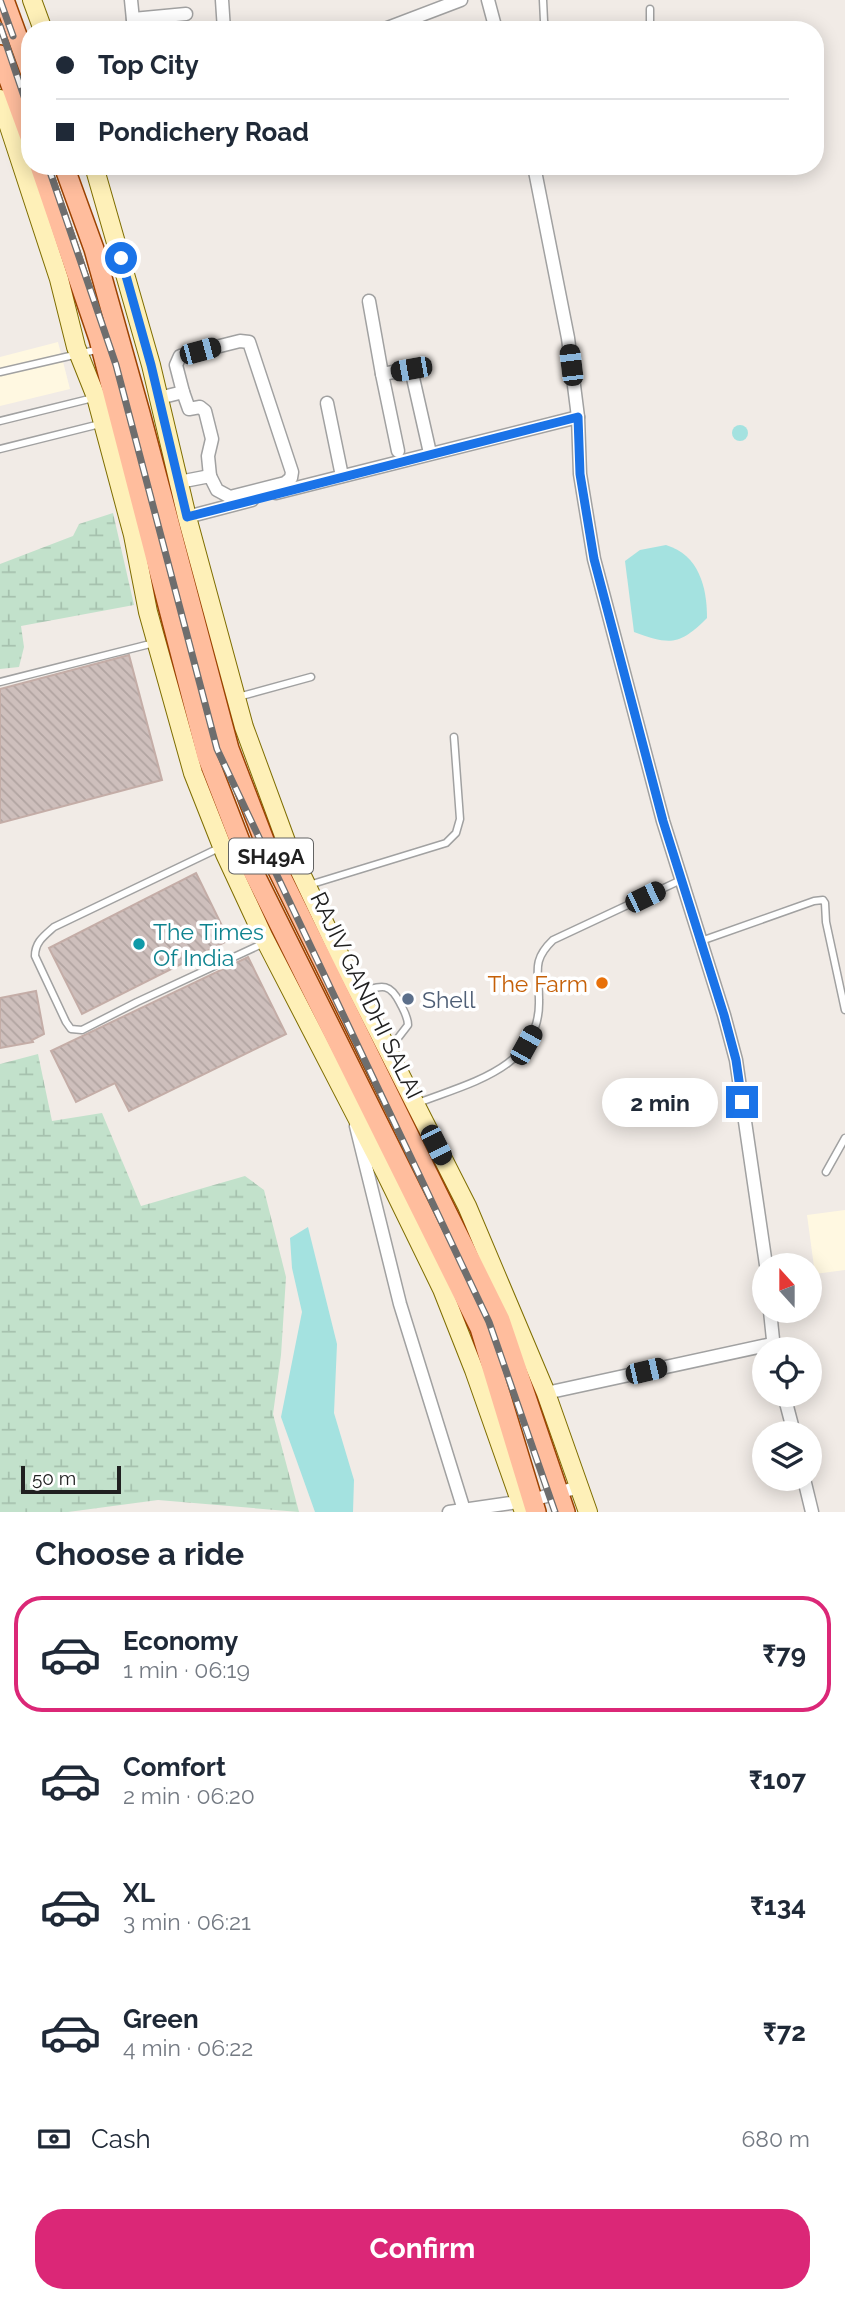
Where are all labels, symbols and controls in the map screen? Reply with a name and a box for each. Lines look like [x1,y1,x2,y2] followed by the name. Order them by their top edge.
[98,50,199,80] text: Top City
[98,117,309,147] text: Pondichery Road
[105,242,137,274] route start
[177,335,224,367] car
[559,343,584,387] car
[389,355,434,383] car
[229,838,313,874] road number: SH49A
[622,878,669,916] car
[305,887,429,1103] street label: RAJIV GANDHI SALAI
[153,918,264,971] place label: The Times Of India
[131,936,147,952] marker: The Times Of India
[487,970,588,997] place label: The Farm
[594,975,610,991] marker: The Farm
[422,986,476,1013] place label: Shell
[400,991,416,1007] marker: Shell
[507,1022,546,1068] car
[602,1078,718,1126] callout: 2 min
[726,1086,758,1118] route end
[630,1089,690,1116] text: 2 min
[418,1122,455,1168] car
[752,1253,822,1323] north arrow
[752,1253,822,1491] map controls
[752,1337,822,1407] button: locate
[624,1356,669,1386] car
[752,1421,822,1491] button: layers
[21,1463,121,1495] scale bar
[32,1467,76,1489] text: 50 m
[35,1535,244,1572] text: Choose a ride
[39,1623,102,1686] icon: car
[123,1626,238,1656] text: Economy
[762,1639,806,1669] text: ₹79
[123,1656,250,1683] text: 1 min · 06:19
[39,1749,102,1812] icon: car
[123,1752,226,1782] text: Comfort
[749,1765,806,1795] text: ₹107
[123,1782,255,1809] text: 2 min · 06:20
[39,1875,102,1938] icon: car
[123,1878,155,1908] text: XL
[750,1891,806,1921] text: ₹134
[123,1908,251,1935] text: 3 min · 06:21
[39,2001,102,2064] icon: car
[123,2004,199,2034] text: Green
[763,2017,806,2047] text: ₹72
[123,2034,253,2061] text: 4 min · 06:22
[35,2120,73,2158] icon: cash
[91,2124,151,2154] text: Cash
[741,2125,810,2152] text: 680 m
[35,2209,810,2289] button: Confirm

